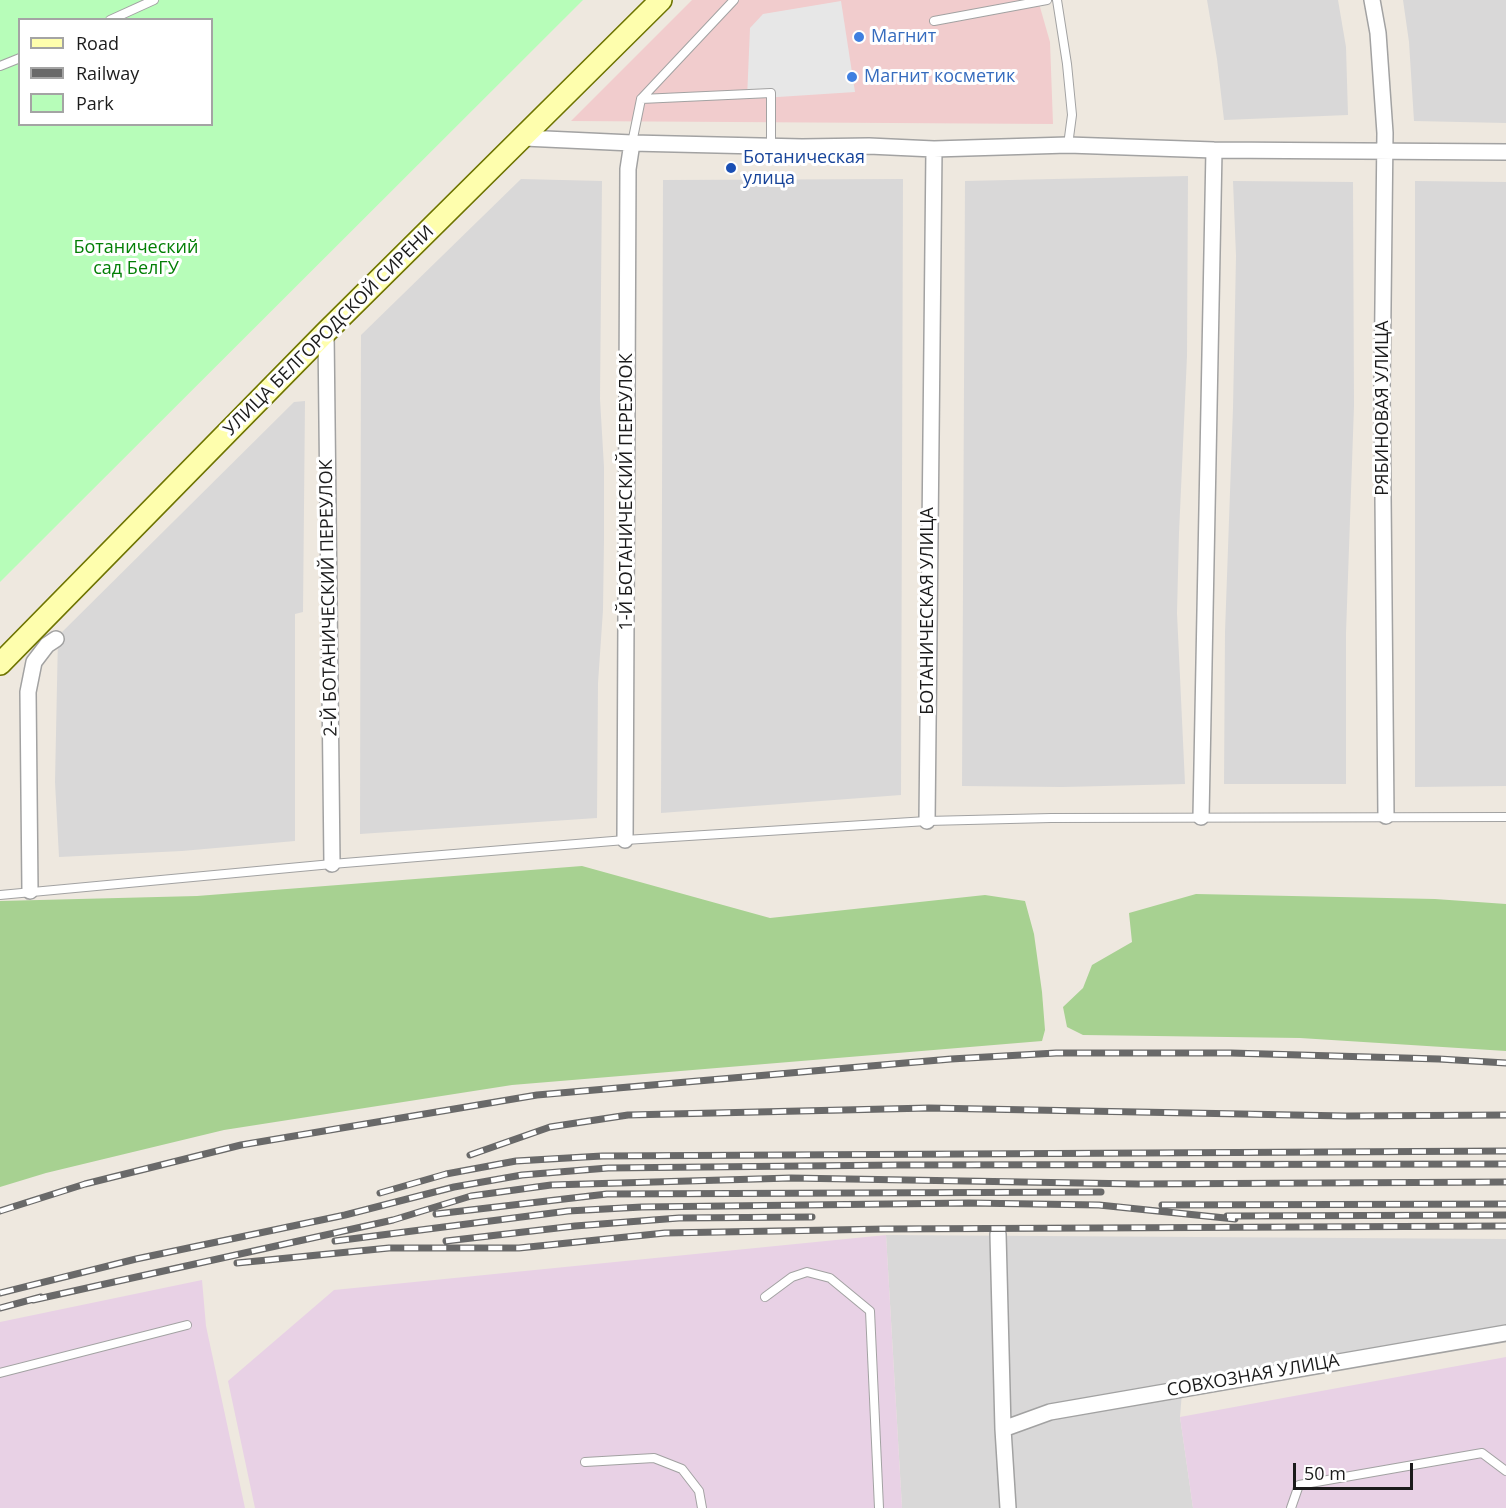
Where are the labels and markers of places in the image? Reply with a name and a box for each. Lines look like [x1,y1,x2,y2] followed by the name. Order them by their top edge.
[871,26,936,48] place label: Магнит
[852,30,866,44] marker: Магнит
[864,66,1015,88] place label: Магнит косметик
[845,70,859,84] marker: Магнит косметик
[743,147,865,190] place label: Ботаническая улица
[724,161,738,175] marker: Ботаническая улица

